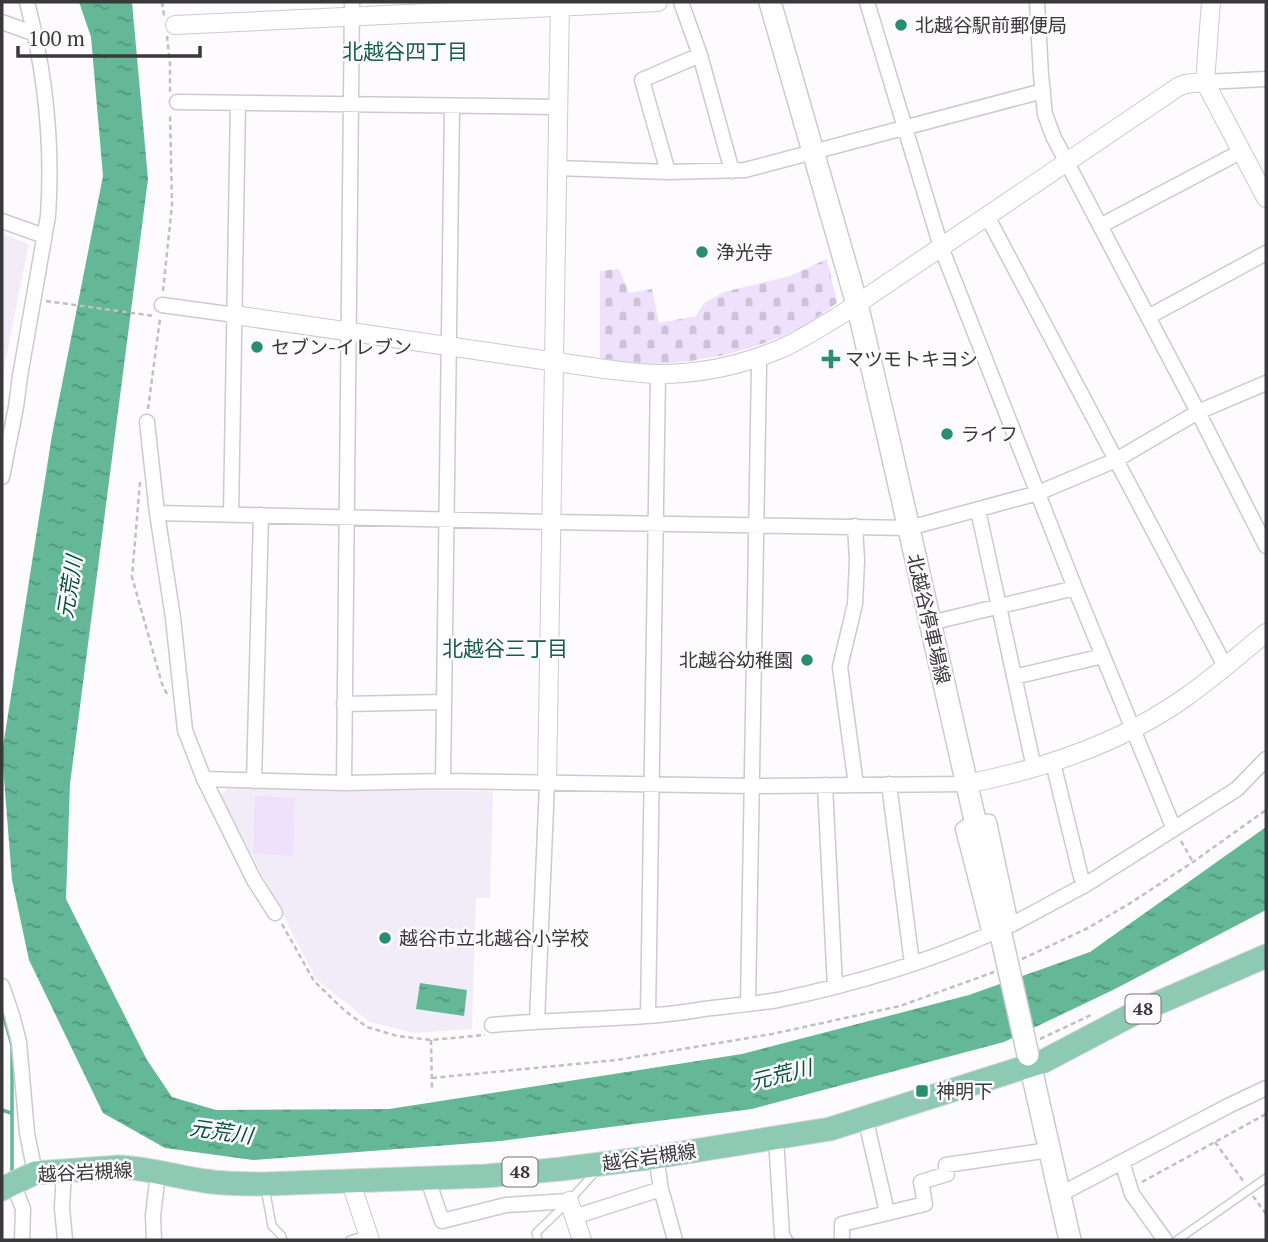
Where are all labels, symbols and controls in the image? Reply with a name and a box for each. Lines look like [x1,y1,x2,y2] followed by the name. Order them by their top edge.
[915,12,1067,37] place label: 北越谷駅前郵便局
[18,14,200,58] scale bar
[893,17,909,33] marker: 北越谷駅前郵便局
[28,24,85,52] text: 100 m
[342,37,468,65] district label: 北越谷四丁目
[716,239,773,264] place label: 浄光寺
[694,244,710,260] marker: 浄光寺
[271,334,412,359] place label: セブン-イレブン
[249,339,265,355] marker: セブン-イレブン
[845,346,978,371] place label: マツモトキヨシ
[823,351,839,367] marker: マツモトキヨシ
[961,421,1018,446] place label: ライフ
[939,426,955,442] marker: ライフ
[902,551,957,687] street label: 北越谷停車場線
[50,552,88,620] water label: 元荒川
[442,634,568,662] district label: 北越谷三丁目
[679,647,793,672] place label: 北越谷幼稚園
[799,652,815,668] marker: 北越谷幼稚園
[399,925,589,950] place label: 越谷市立北越谷小学校
[377,930,393,946] marker: 越谷市立北越谷小学校
[1126,994,1160,1024] road number: 48
[747,1052,817,1095] water label: 元荒川
[936,1078,993,1103] place label: 神明下
[914,1083,930,1099] marker: 神明下
[188,1113,256,1150] water label: 元荒川
[600,1138,698,1175] street label: 越谷岩槻線
[37,1157,133,1186] street label: 越谷岩槻線
[503,1157,538,1186] road number: 48

